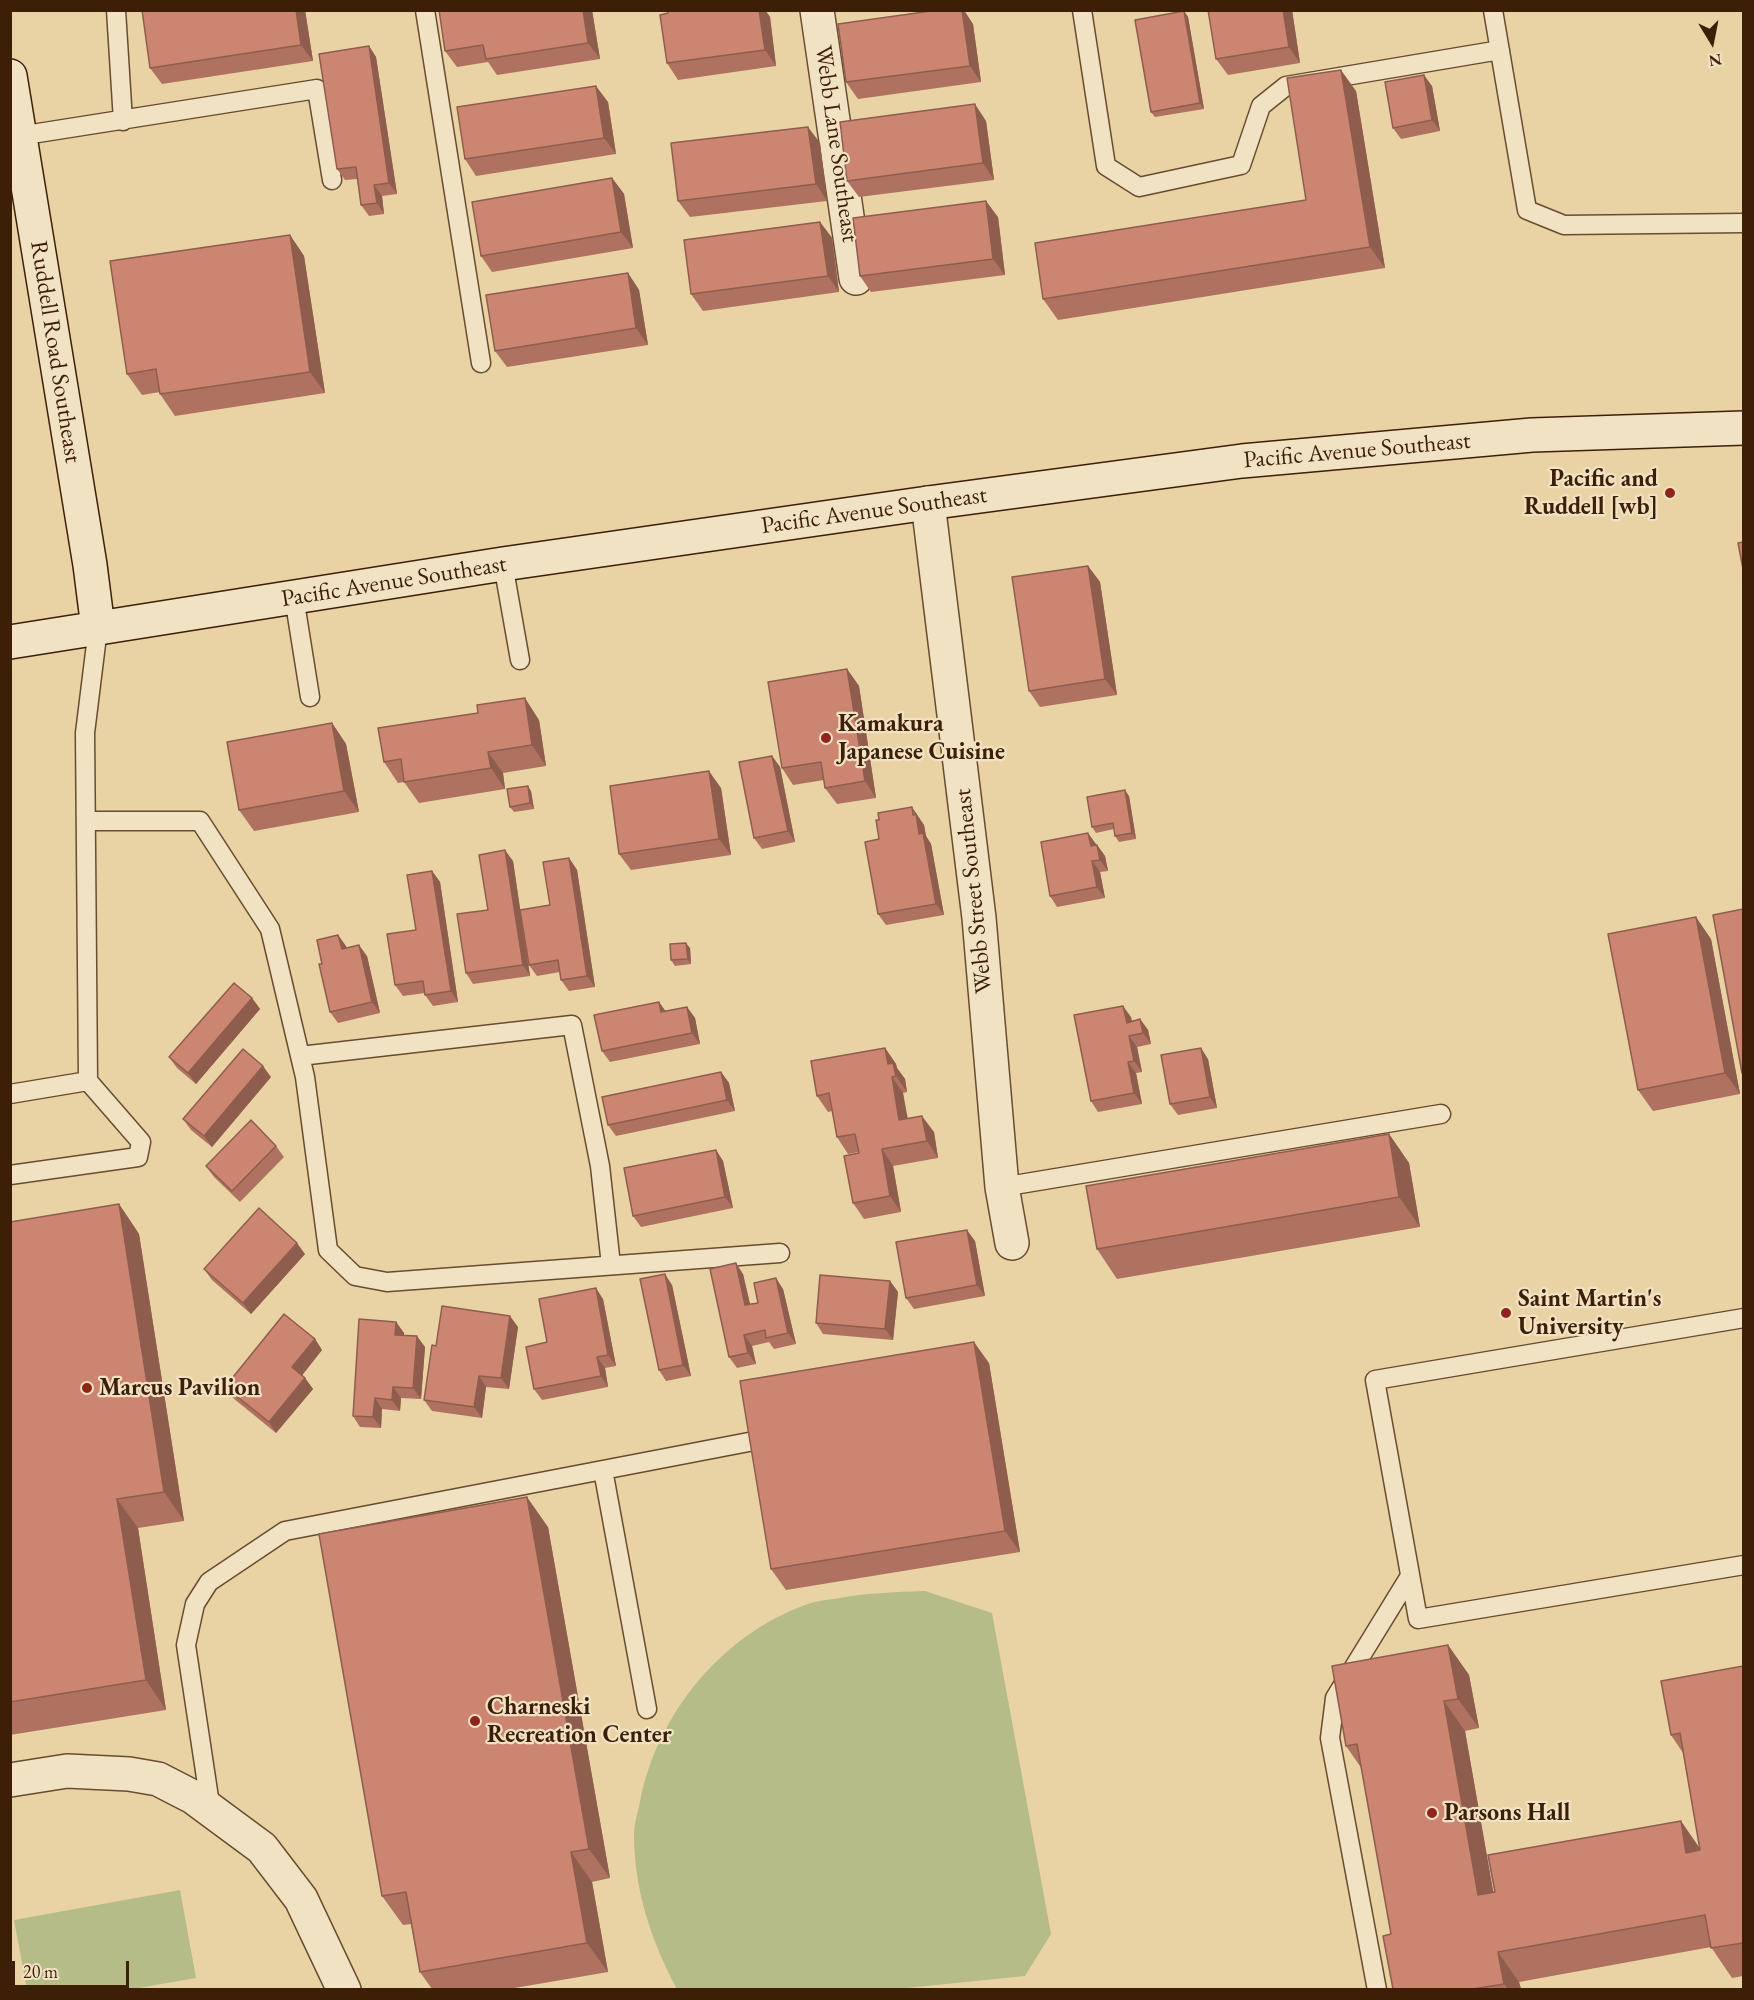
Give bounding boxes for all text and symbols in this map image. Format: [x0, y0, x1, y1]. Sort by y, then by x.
north arrow [1682, 12, 1742, 72]
street label: Webb Lane Southeast [808, 44, 864, 244]
text: N [1707, 49, 1723, 72]
street label: Ruddell Road Southeast [23, 239, 87, 465]
street label: Pacific Avenue Southeast [1242, 427, 1472, 475]
place label: Pacific and Ruddell [wb] [1524, 465, 1658, 521]
street label: Pacific Avenue Southeast [759, 481, 989, 541]
marker: Pacific and Ruddell [wb] [1663, 486, 1677, 500]
street label: Pacific Avenue Southeast [279, 550, 509, 614]
place label: Kamakura Japanese Cuisine [838, 710, 1005, 766]
marker: Kamakura Japanese Cuisine [819, 731, 833, 745]
street label: Webb Street Southeast [949, 787, 999, 995]
place label: Saint Martin's University [1518, 1285, 1661, 1341]
marker: Saint Martin's University [1499, 1306, 1513, 1320]
place label: Marcus Pavilion [99, 1374, 260, 1402]
marker: Marcus Pavilion [80, 1381, 94, 1395]
place label: Charneski Recreation Center [487, 1693, 672, 1749]
marker: Charneski Recreation Center [468, 1714, 482, 1728]
place label: Parsons Hall [1444, 1799, 1570, 1827]
marker: Parsons Hall [1425, 1806, 1439, 1820]
scale bar [15, 1949, 132, 1987]
text: 20 m [23, 1960, 58, 1983]

